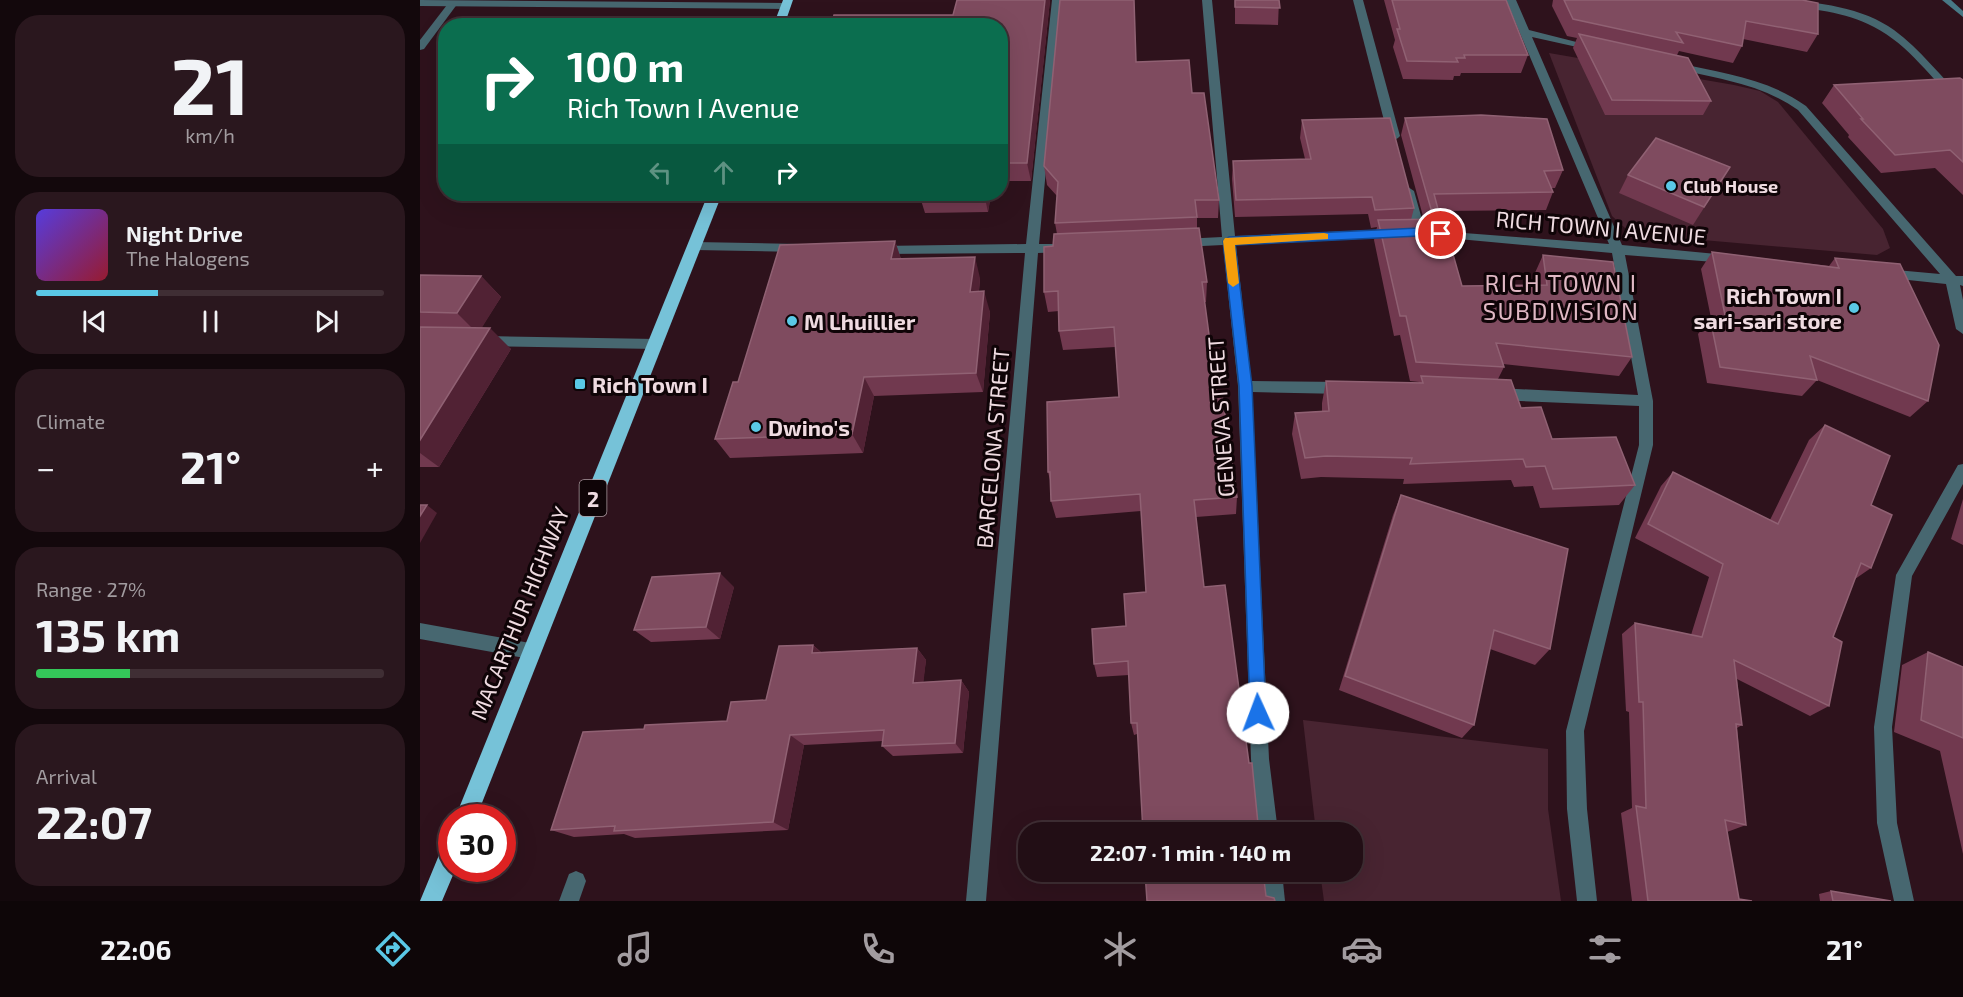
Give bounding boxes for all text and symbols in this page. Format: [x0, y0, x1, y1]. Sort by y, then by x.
text: 21 [170, 37, 250, 131]
text: 100 m [567, 40, 684, 90]
icon: right [468, 42, 546, 120]
text: Rich Town I Avenue [567, 91, 799, 123]
text: km/h [185, 123, 235, 147]
icon: left [644, 156, 677, 189]
icon: ahead [707, 156, 740, 189]
icon: right [770, 156, 803, 189]
place label: Club House [1683, 175, 1778, 197]
marker: Club House [1664, 179, 1678, 193]
street label: RICH TOWN I AVENUE [1495, 205, 1707, 249]
pin [1415, 208, 1466, 259]
icon: arrive [1424, 217, 1457, 250]
text: Night Drive [126, 220, 243, 246]
text: The Halogens [126, 246, 250, 270]
district label: RICH TOWN I SUBDIVISION [1483, 268, 1639, 325]
place label: Rich Town I sari-sari store [1693, 282, 1842, 333]
marker: Rich Town I sari-sari store [1847, 301, 1861, 315]
icon: previous [78, 305, 111, 338]
icon: pause [194, 305, 227, 338]
icon: next [310, 305, 343, 338]
place label: M Lhuillier [804, 308, 916, 334]
marker: M Lhuillier [785, 314, 799, 328]
street label: GENEVA STREET [1201, 336, 1239, 498]
street label: BARCELONA STREET [970, 346, 1014, 549]
place label: Rich Town I [592, 371, 708, 397]
marker: Rich Town I [573, 377, 587, 391]
text: Climate [36, 409, 105, 433]
place label: Dwino's [768, 414, 850, 440]
marker: Dwino's [749, 420, 763, 434]
text: 21° [180, 439, 241, 493]
text: − [36, 447, 55, 487]
text: + [366, 447, 384, 487]
road number: 2 [580, 480, 606, 516]
street label: MACARTHUR HIGHWAY [464, 502, 574, 723]
text: Range · 27% [36, 577, 146, 601]
text: 135 km [36, 607, 180, 661]
position arrow [1226, 681, 1290, 745]
text: Arrival [36, 764, 97, 788]
text: 22:07 [36, 794, 152, 848]
speed limit sign: 30 [438, 804, 516, 882]
text: 22:07 · 1 min · 140 m [1090, 839, 1291, 865]
icon: directions [372, 928, 414, 970]
icon: music [614, 928, 656, 970]
icon: phone [857, 928, 899, 970]
icon: climate [1099, 928, 1141, 970]
icon: car [1341, 928, 1383, 970]
icon: filters [1584, 928, 1626, 970]
text: 22:06 [100, 933, 171, 965]
text: 21° [1826, 933, 1863, 965]

